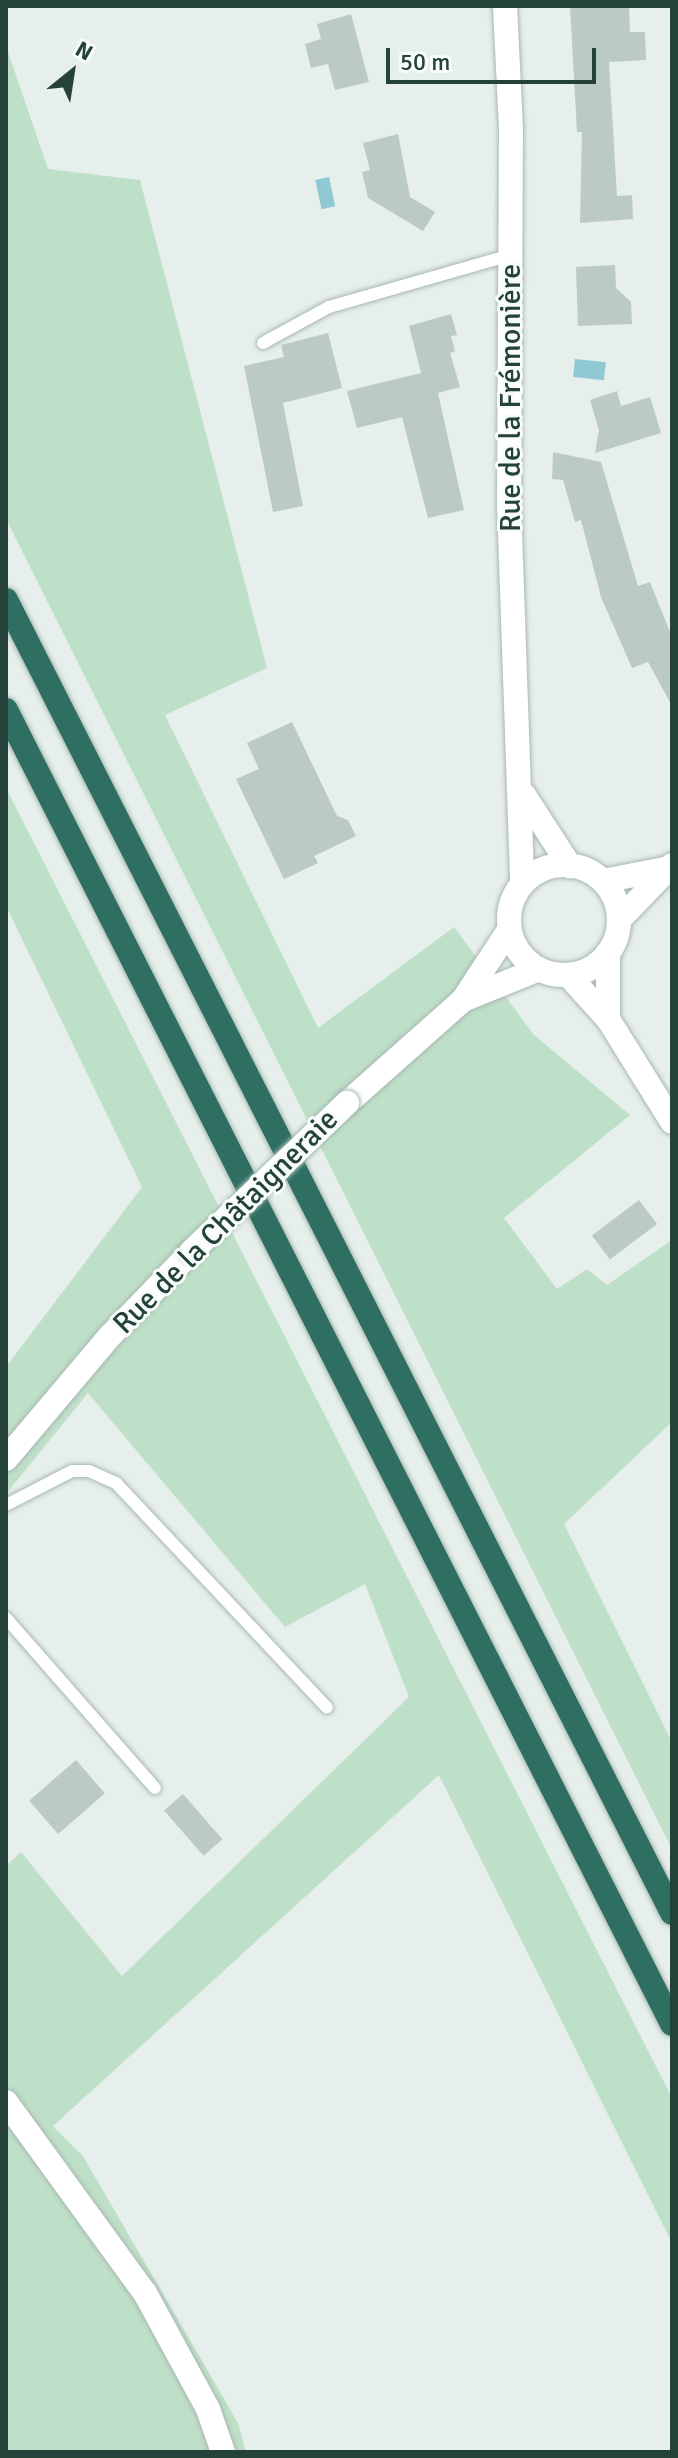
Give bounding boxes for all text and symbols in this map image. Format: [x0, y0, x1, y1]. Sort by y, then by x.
north arrow [32, 32, 112, 112]
scale bar [390, 32, 600, 82]
text: N [71, 35, 98, 66]
text: 50 m [400, 47, 450, 77]
street label: Rue de la Frémonière [493, 264, 529, 532]
street label: Rue de la Châtaigneraie [106, 1102, 346, 1342]

